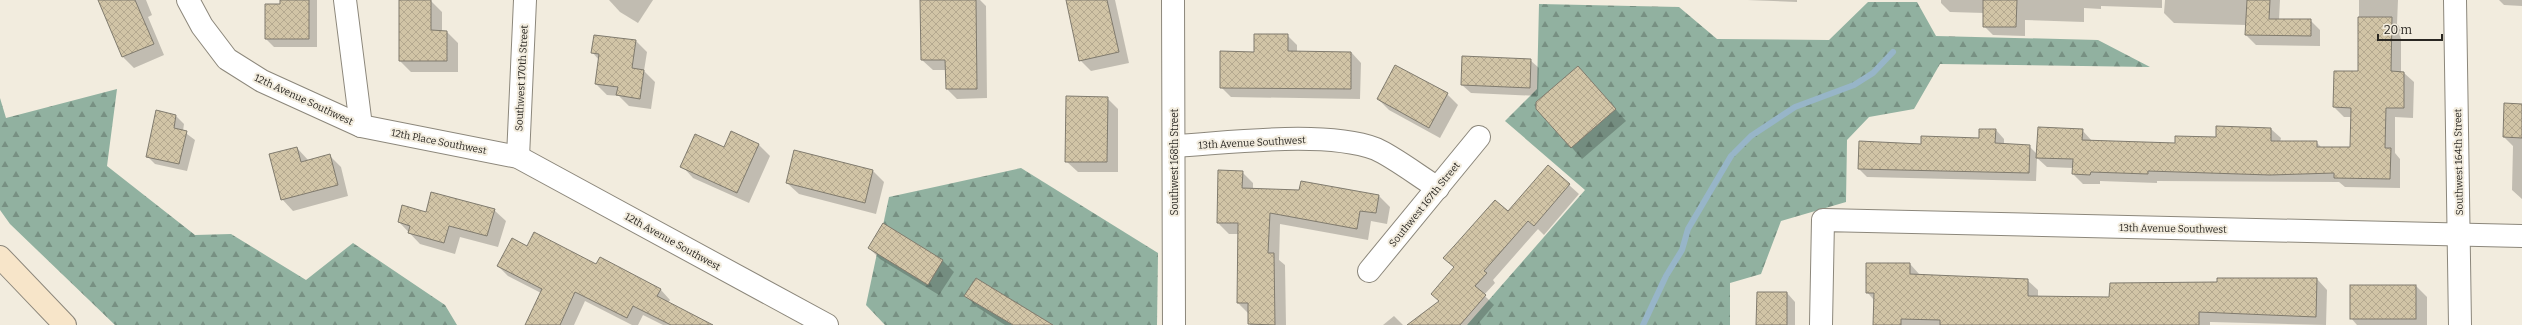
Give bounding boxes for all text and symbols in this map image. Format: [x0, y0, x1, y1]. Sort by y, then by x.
scale bar [2378, 16, 2442, 42]
text: 20 m [2384, 23, 2413, 37]
street label: Southwest 170th Street [513, 24, 531, 131]
street label: 12th Avenue Southwest [252, 72, 355, 128]
street label: Southwest 168th Street [1169, 108, 1181, 215]
street label: Southwest 164th Street [2452, 108, 2466, 215]
street label: 12th Place Southwest [390, 127, 488, 157]
street label: 13th Avenue Southwest [1198, 134, 1306, 152]
street label: Southwest 167th Street [1387, 159, 1463, 250]
street label: 12th Avenue Southwest [623, 211, 723, 273]
street label: 13th Avenue Southwest [2119, 222, 2227, 236]

